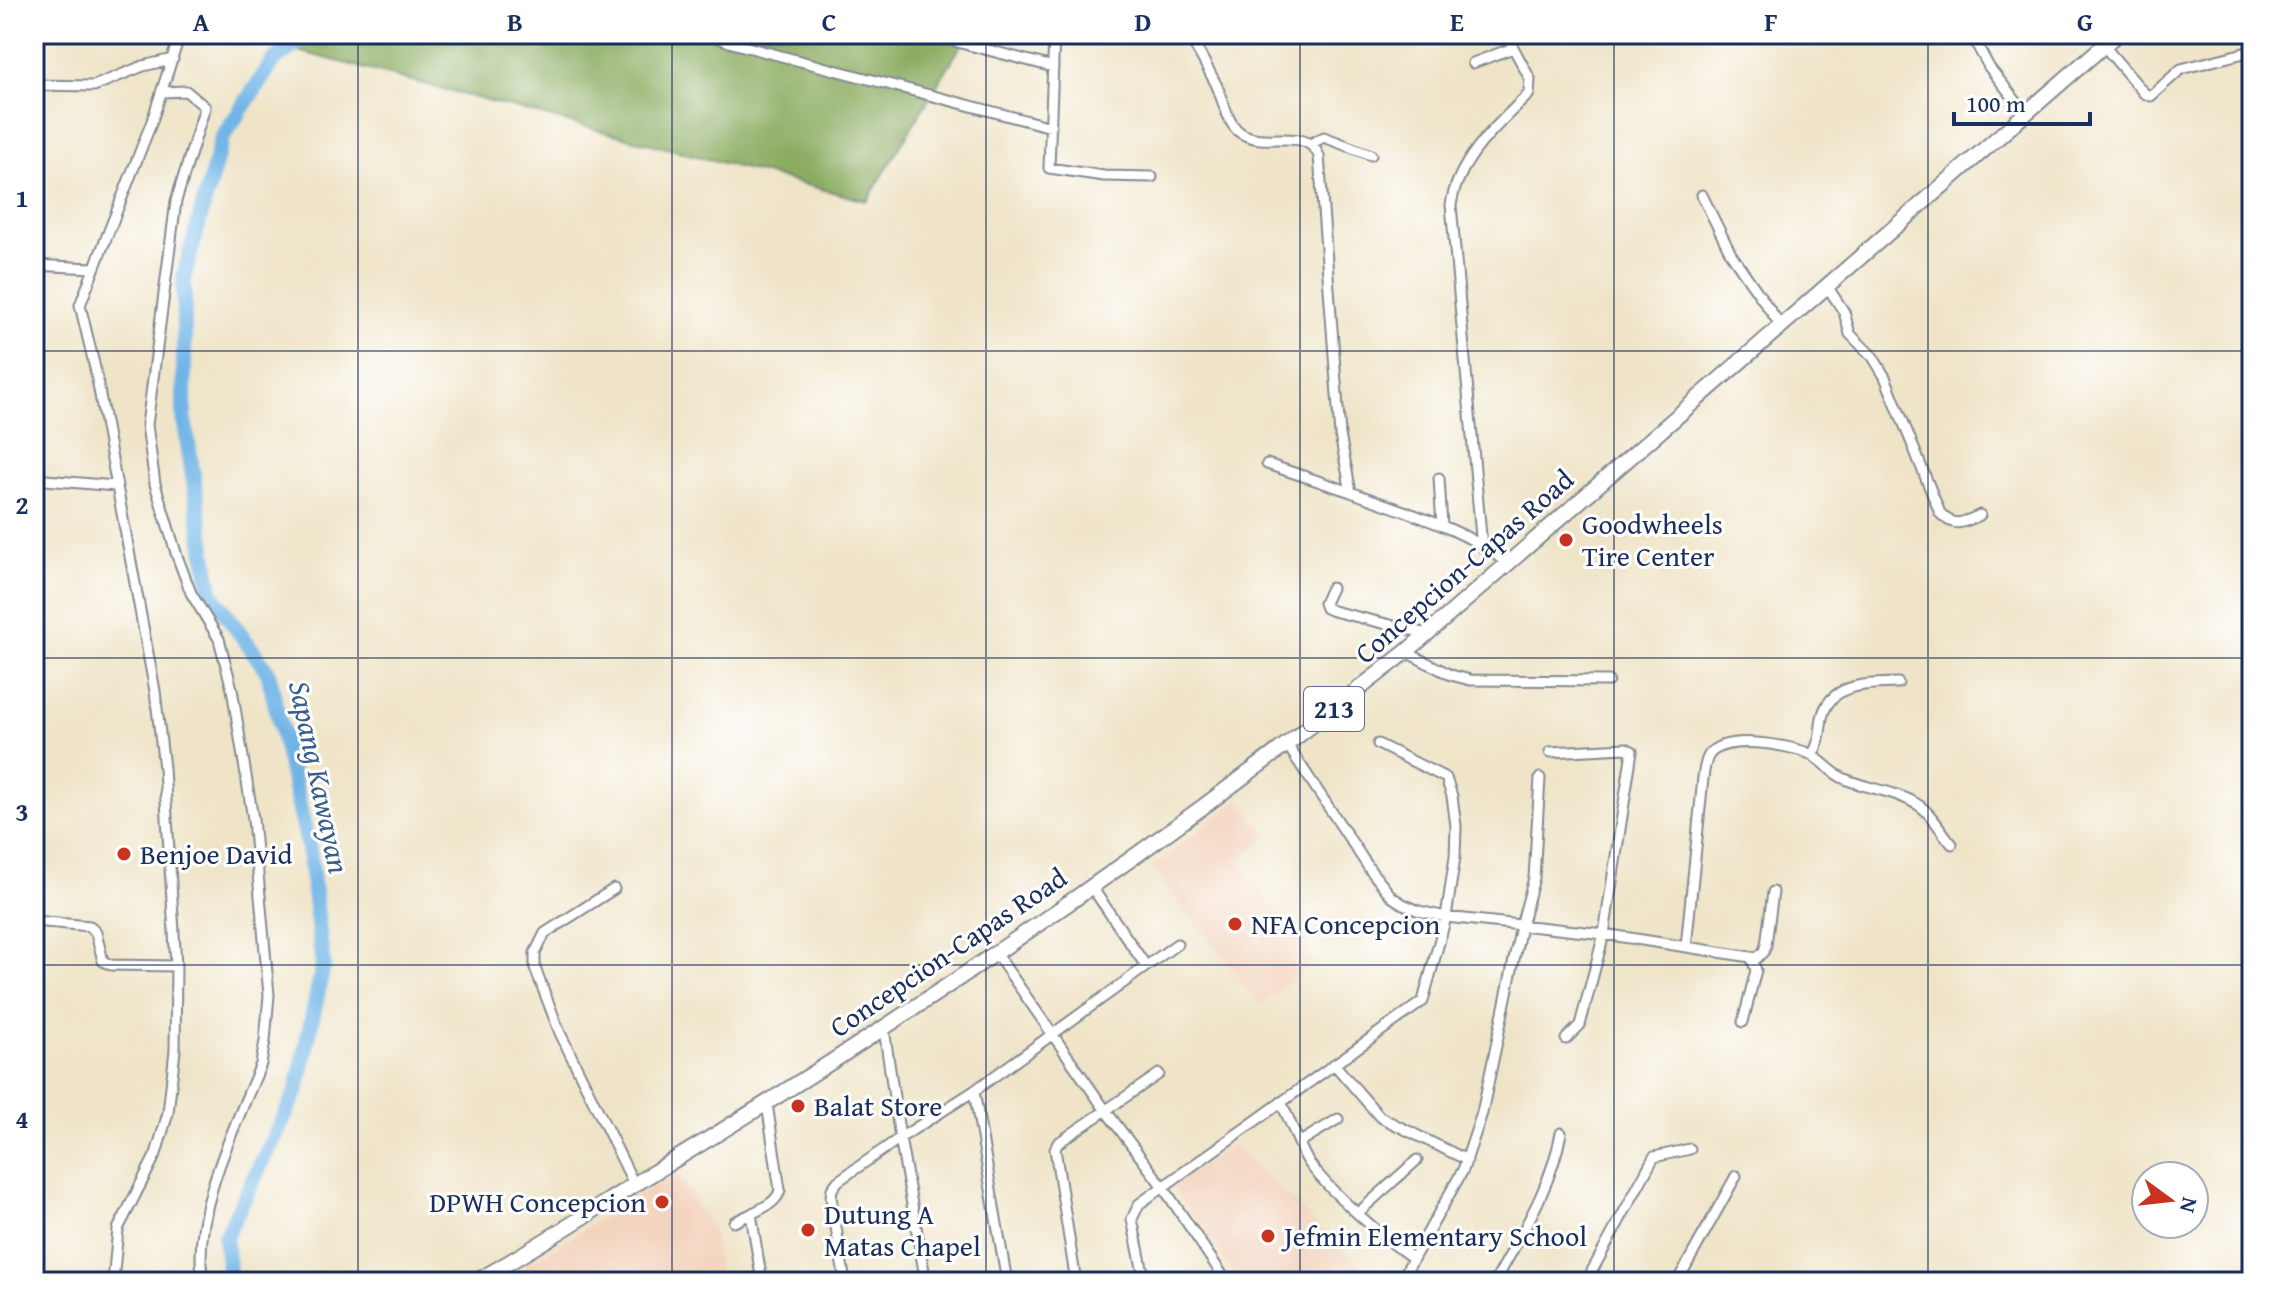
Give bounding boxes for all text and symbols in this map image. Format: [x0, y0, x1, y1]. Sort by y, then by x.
text: A [193, 2, 210, 41]
text: B [507, 2, 523, 41]
text: C [822, 2, 836, 41]
text: D [1135, 2, 1151, 41]
text: E [1450, 2, 1464, 41]
text: F [1764, 2, 1778, 41]
text: G [2077, 2, 2093, 41]
scale bar [1954, 76, 2090, 126]
text: 100 m [1966, 86, 2026, 121]
text: 1 [15, 178, 29, 217]
street label: Concepcion-Capas Road [1345, 459, 1582, 672]
text: 2 [15, 485, 29, 524]
place label: Goodwheels Tire Center [1582, 503, 1723, 576]
marker: Goodwheels Tire Center [1557, 531, 1575, 549]
water label: Sapang Kawayan [278, 676, 362, 877]
road number: 213 [1304, 687, 1364, 731]
text: 3 [15, 792, 29, 831]
place label: Benjoe David [140, 833, 292, 874]
marker: Benjoe David [115, 845, 133, 863]
street label: Concepcion-Capas Road [821, 857, 1075, 1046]
place label: NFA Concepcion [1251, 903, 1441, 944]
marker: NFA Concepcion [1226, 915, 1244, 933]
place label: Balat Store [814, 1085, 942, 1126]
marker: Balat Store [789, 1097, 807, 1115]
text: 4 [15, 1099, 29, 1138]
north arrow [2130, 1160, 2210, 1240]
place label: DPWH Concepcion [429, 1181, 646, 1222]
marker: DPWH Concepcion [653, 1193, 671, 1211]
place label: Dutung A Matas Chapel [824, 1193, 981, 1266]
text: N [2172, 1194, 2207, 1217]
place label: Jefmin Elementary School [1281, 1215, 1587, 1256]
marker: Dutung A Matas Chapel [799, 1221, 817, 1239]
marker: Jefmin Elementary School [1259, 1227, 1277, 1245]

